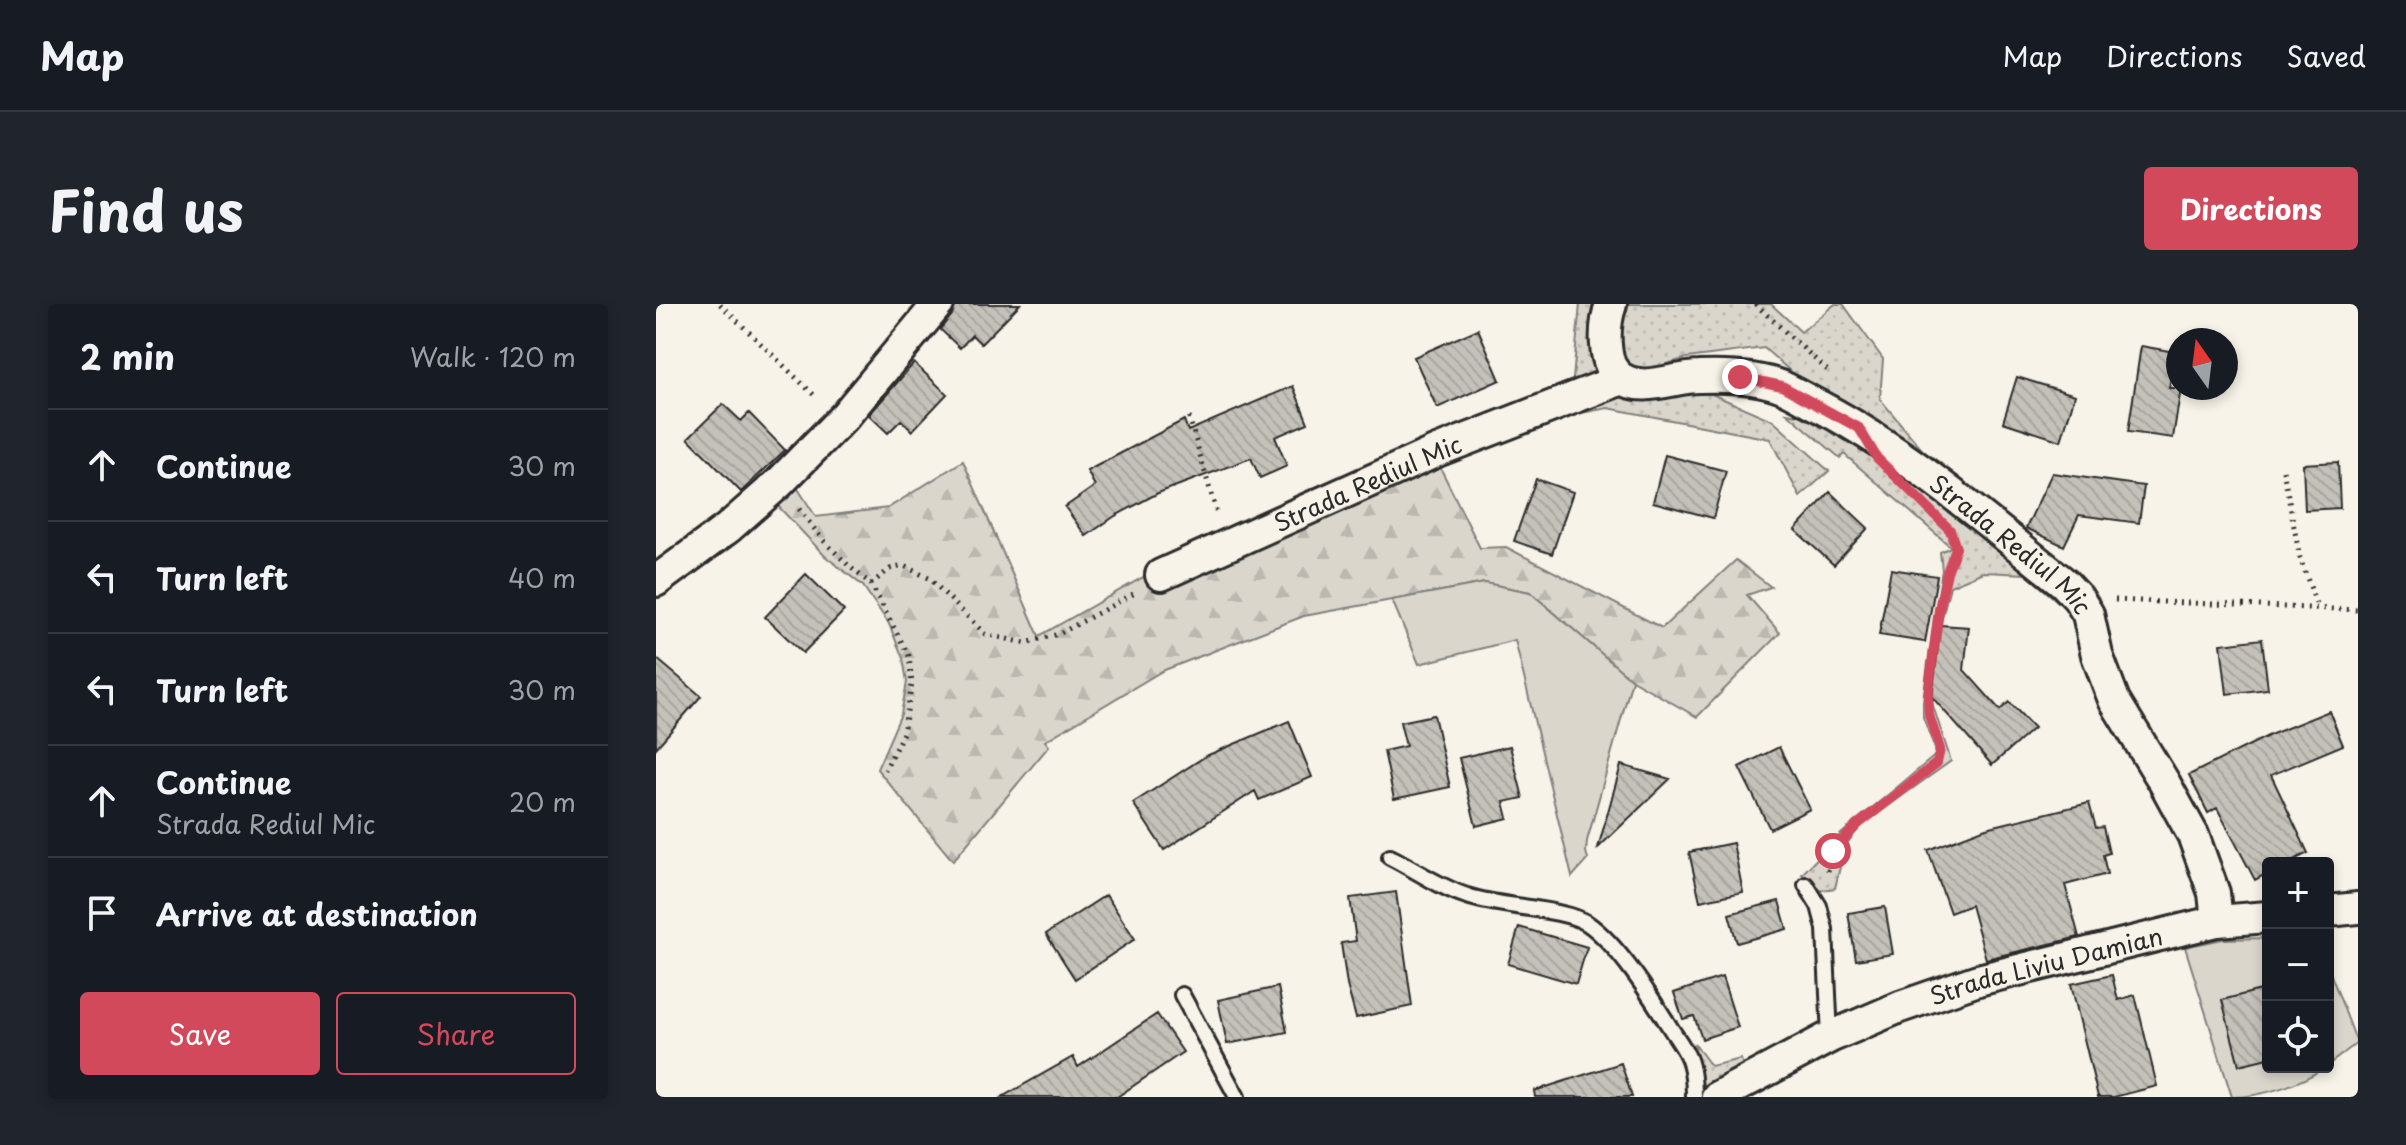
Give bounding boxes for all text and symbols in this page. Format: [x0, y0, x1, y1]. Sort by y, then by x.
text: Map [40, 27, 124, 84]
text: Map [2003, 34, 2062, 77]
text: Directions [2106, 34, 2243, 77]
text: Saved [2287, 34, 2366, 77]
text: Find us [48, 166, 244, 251]
button: Directions [2144, 167, 2358, 250]
north arrow [2166, 328, 2238, 400]
text: 2 min [80, 330, 175, 382]
text: Walk · 120 m [410, 337, 576, 376]
route end [1722, 359, 1758, 395]
street label: Strada Rediul Mic [1267, 425, 1467, 540]
icon: ahead [80, 443, 124, 487]
text: Continue [156, 443, 291, 488]
text: 30 m [508, 446, 576, 485]
street label: Strada Rediul Mic [1923, 465, 2101, 621]
icon: left [80, 555, 124, 599]
text: Turn left [156, 555, 288, 600]
text: 40 m [508, 558, 576, 597]
icon: left [80, 667, 124, 711]
text: Turn left [156, 667, 288, 712]
text: 30 m [508, 670, 576, 709]
text: Continue [156, 759, 291, 804]
icon: ahead [80, 779, 124, 823]
text: 20 m [509, 782, 576, 821]
text: Strada Rediul Mic [156, 804, 375, 843]
route start [1815, 833, 1851, 869]
map controls [2262, 857, 2334, 1073]
button: + [2262, 857, 2334, 929]
icon: arrive [80, 891, 124, 935]
text: Arrive at destination [156, 891, 478, 936]
street label: Strada Liviu Damian [1924, 917, 2166, 1014]
button: − [2262, 929, 2334, 1001]
button: Save [80, 992, 320, 1075]
button: Share [336, 992, 576, 1075]
button: locate [2262, 1001, 2334, 1073]

